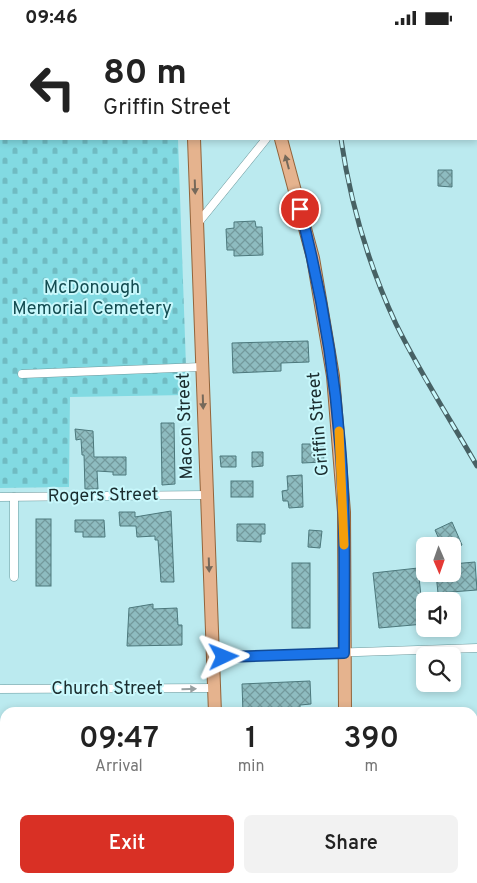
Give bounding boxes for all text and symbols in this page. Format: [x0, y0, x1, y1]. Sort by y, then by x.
text: 09:46 [25, 6, 78, 30]
text: 80 m [103, 52, 187, 96]
icon: left [20, 55, 85, 120]
text: Griffin Street [103, 95, 231, 122]
one-way arrow [283, 154, 291, 169]
one-way arrow [192, 180, 200, 196]
pin [279, 188, 321, 230]
icon: arrive [286, 195, 314, 223]
park label: McDonough Memorial Cemetery [12, 277, 172, 321]
street label: Griffin Street [303, 371, 335, 477]
street label: Macon Street [173, 372, 199, 480]
one-way arrow [199, 395, 207, 411]
street label: Rogers Street [47, 484, 159, 508]
north arrow [416, 537, 461, 583]
map controls [416, 537, 461, 692]
one-way arrow [205, 557, 213, 573]
button: sound [416, 592, 461, 637]
position arrow [197, 630, 249, 682]
button: search [416, 647, 461, 692]
street label: Church Street [51, 678, 163, 701]
one-way arrow [181, 685, 197, 693]
text: 09:47 [79, 721, 159, 758]
text: 1 [245, 721, 257, 758]
text: 390 [343, 721, 399, 758]
text: Arrival [95, 757, 143, 777]
text: min [238, 757, 264, 777]
text: m [364, 757, 378, 777]
button: Exit [20, 815, 234, 873]
button: Share [244, 815, 458, 873]

